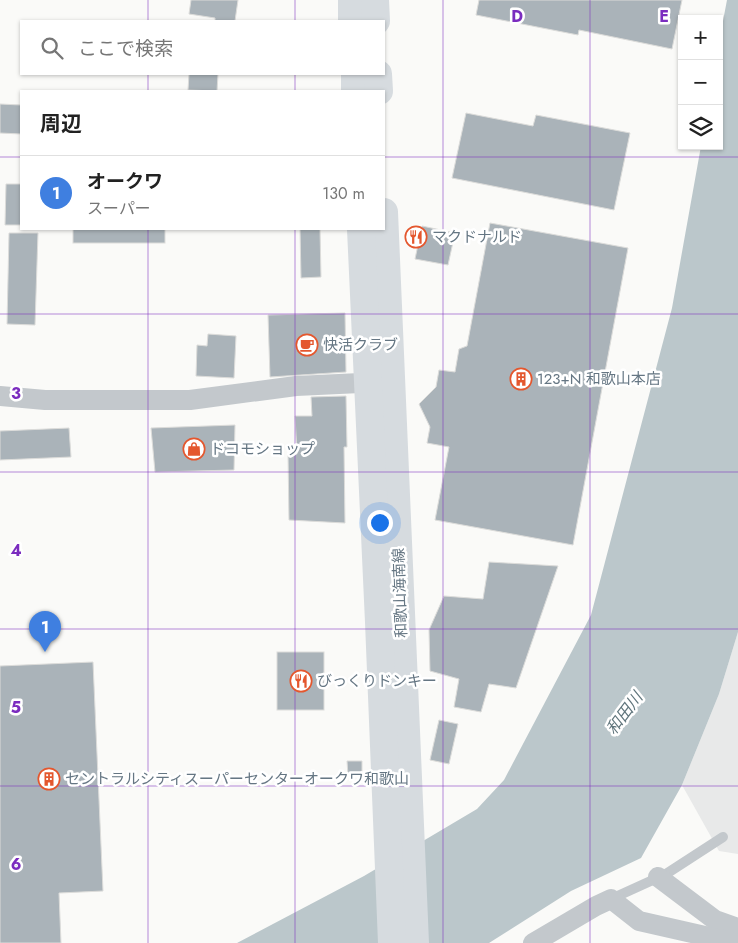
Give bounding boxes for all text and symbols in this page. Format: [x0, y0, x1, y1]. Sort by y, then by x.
text: D [511, 5, 523, 28]
text: E [659, 5, 669, 28]
map controls [678, 15, 723, 150]
button: + [678, 15, 723, 60]
search box [20, 20, 385, 75]
icon: search [38, 34, 66, 62]
text: ここで検索 [78, 35, 173, 62]
button: − [678, 60, 723, 105]
button: layers [678, 105, 723, 150]
text: 周辺 [40, 109, 82, 139]
text: オークワ [87, 168, 163, 195]
text: 1 [52, 182, 60, 205]
text: 130 m [322, 182, 365, 205]
text: スーパー [87, 197, 151, 220]
restaurant icon: マクドナルド [404, 225, 428, 249]
place label: マクドナルド [432, 226, 522, 248]
cafe icon: 快活クラブ [295, 333, 319, 357]
place label: 快活クラブ [323, 334, 398, 356]
building icon: 123+N 和歌山本店 [509, 367, 533, 391]
place label: 123+N 和歌山本店 [537, 368, 661, 390]
text: 3 [11, 382, 21, 405]
shop icon: ドコモショップ [182, 437, 206, 461]
place label: ドコモショップ [210, 438, 315, 460]
your location [367, 510, 393, 536]
text: 4 [10, 539, 22, 562]
street label: 和歌山海南線 [387, 548, 413, 638]
pin: 1 [29, 611, 61, 652]
restaurant icon: びっくりドンキー [289, 669, 313, 693]
place label: びっくりドンキー [317, 670, 437, 692]
water label: 和田川 [601, 686, 649, 739]
text: 5 [11, 696, 21, 719]
building icon: セントラルシティスーパーセンターオークワ和歌山 [37, 767, 61, 791]
place label: セントラルシティスーパーセンターオークワ和歌山 [65, 768, 409, 790]
text: 6 [11, 853, 21, 876]

